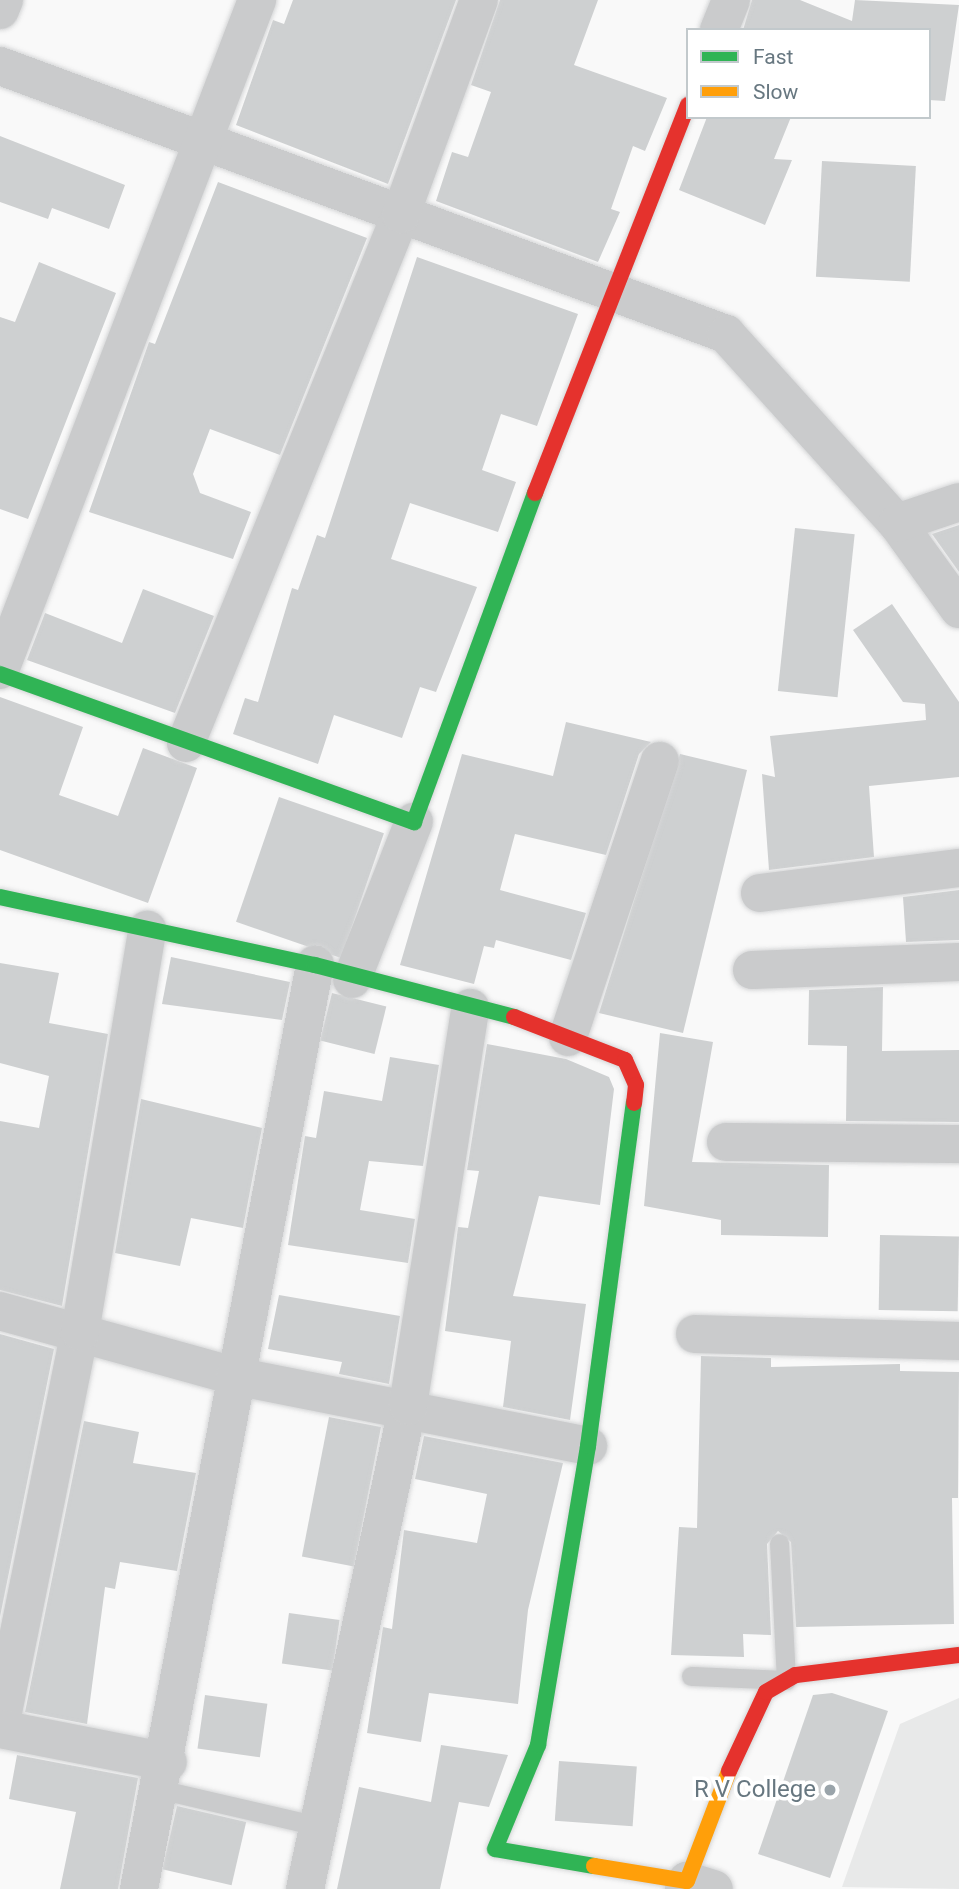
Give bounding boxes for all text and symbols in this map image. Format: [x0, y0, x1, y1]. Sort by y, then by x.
legend [686, 28, 931, 119]
text: Fast [753, 45, 793, 69]
text: Slow [753, 80, 798, 104]
place label: R V College [694, 1776, 816, 1804]
marker: R V College [822, 1782, 838, 1798]

